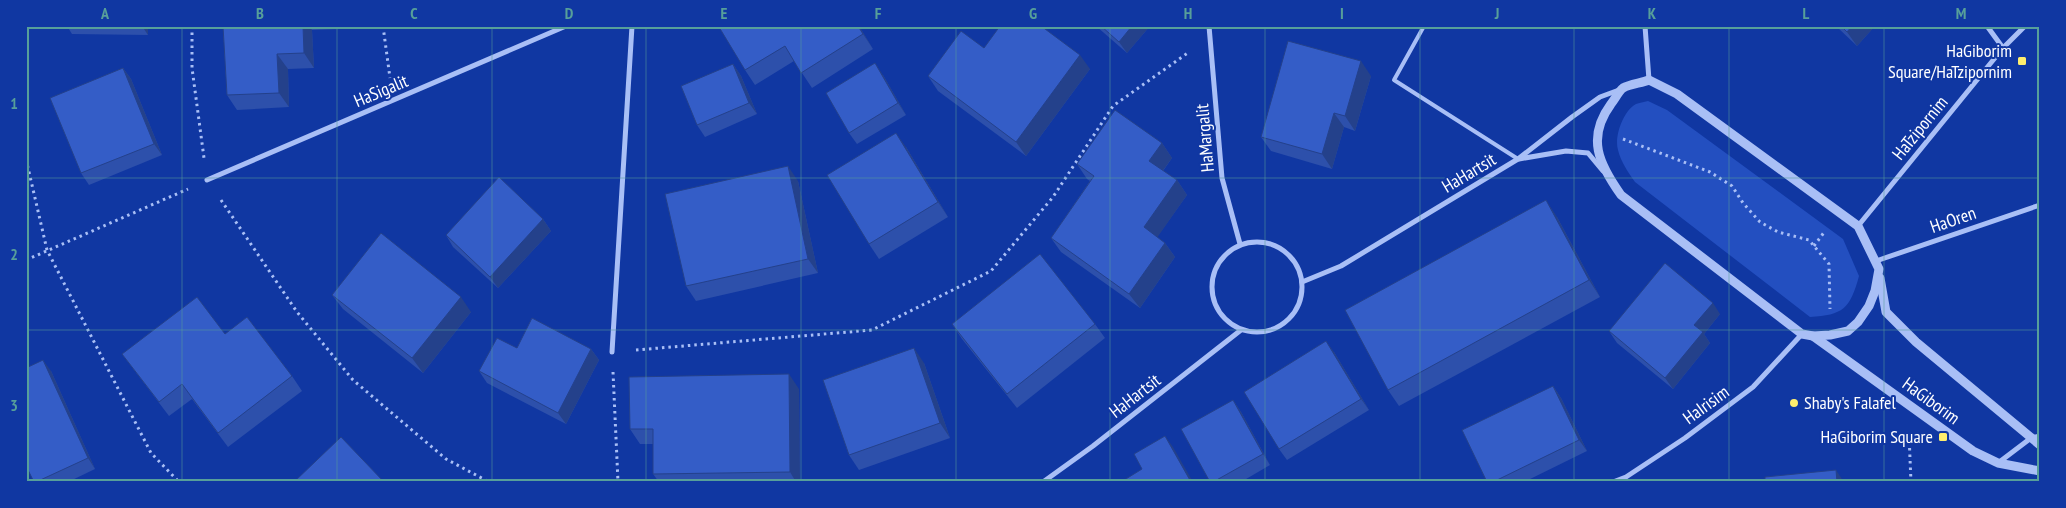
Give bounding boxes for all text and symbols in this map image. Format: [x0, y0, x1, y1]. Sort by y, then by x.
text: A [100, 3, 110, 23]
text: B [256, 3, 264, 23]
text: C [410, 3, 418, 23]
text: D [565, 3, 574, 23]
text: E [721, 3, 728, 23]
text: F [875, 3, 882, 23]
text: G [1029, 3, 1037, 23]
text: H [1184, 3, 1192, 23]
text: I [1340, 3, 1344, 23]
text: J [1494, 3, 1499, 23]
text: K [1648, 3, 1657, 23]
text: L [1803, 3, 1810, 23]
text: M [1956, 3, 1966, 23]
place label: HaGiborim Square/HaTzipornim [1888, 39, 2012, 83]
marker: HaGiborim Square/HaTzipornim [2016, 55, 2028, 67]
street label: HaSigalit [350, 69, 411, 112]
street label: HaTzipornim [1887, 91, 1952, 164]
text: 1 [10, 93, 18, 113]
street label: HaMargalit [1190, 103, 1219, 173]
street label: HaHartsit [1438, 148, 1500, 198]
street label: HaOren [1927, 201, 1979, 238]
text: 2 [10, 244, 18, 264]
street label: HaHartsit [1104, 368, 1165, 423]
street label: HaGiborim [1898, 372, 1965, 429]
street label: HaIrisim [1678, 380, 1733, 429]
place label: Shaby's Falafel [1804, 391, 1896, 414]
text: 3 [10, 395, 18, 415]
marker: Shaby's Falafel [1788, 397, 1800, 409]
place label: HaGiborim Square [1821, 425, 1933, 448]
marker: HaGiborim Square [1937, 431, 1949, 443]

